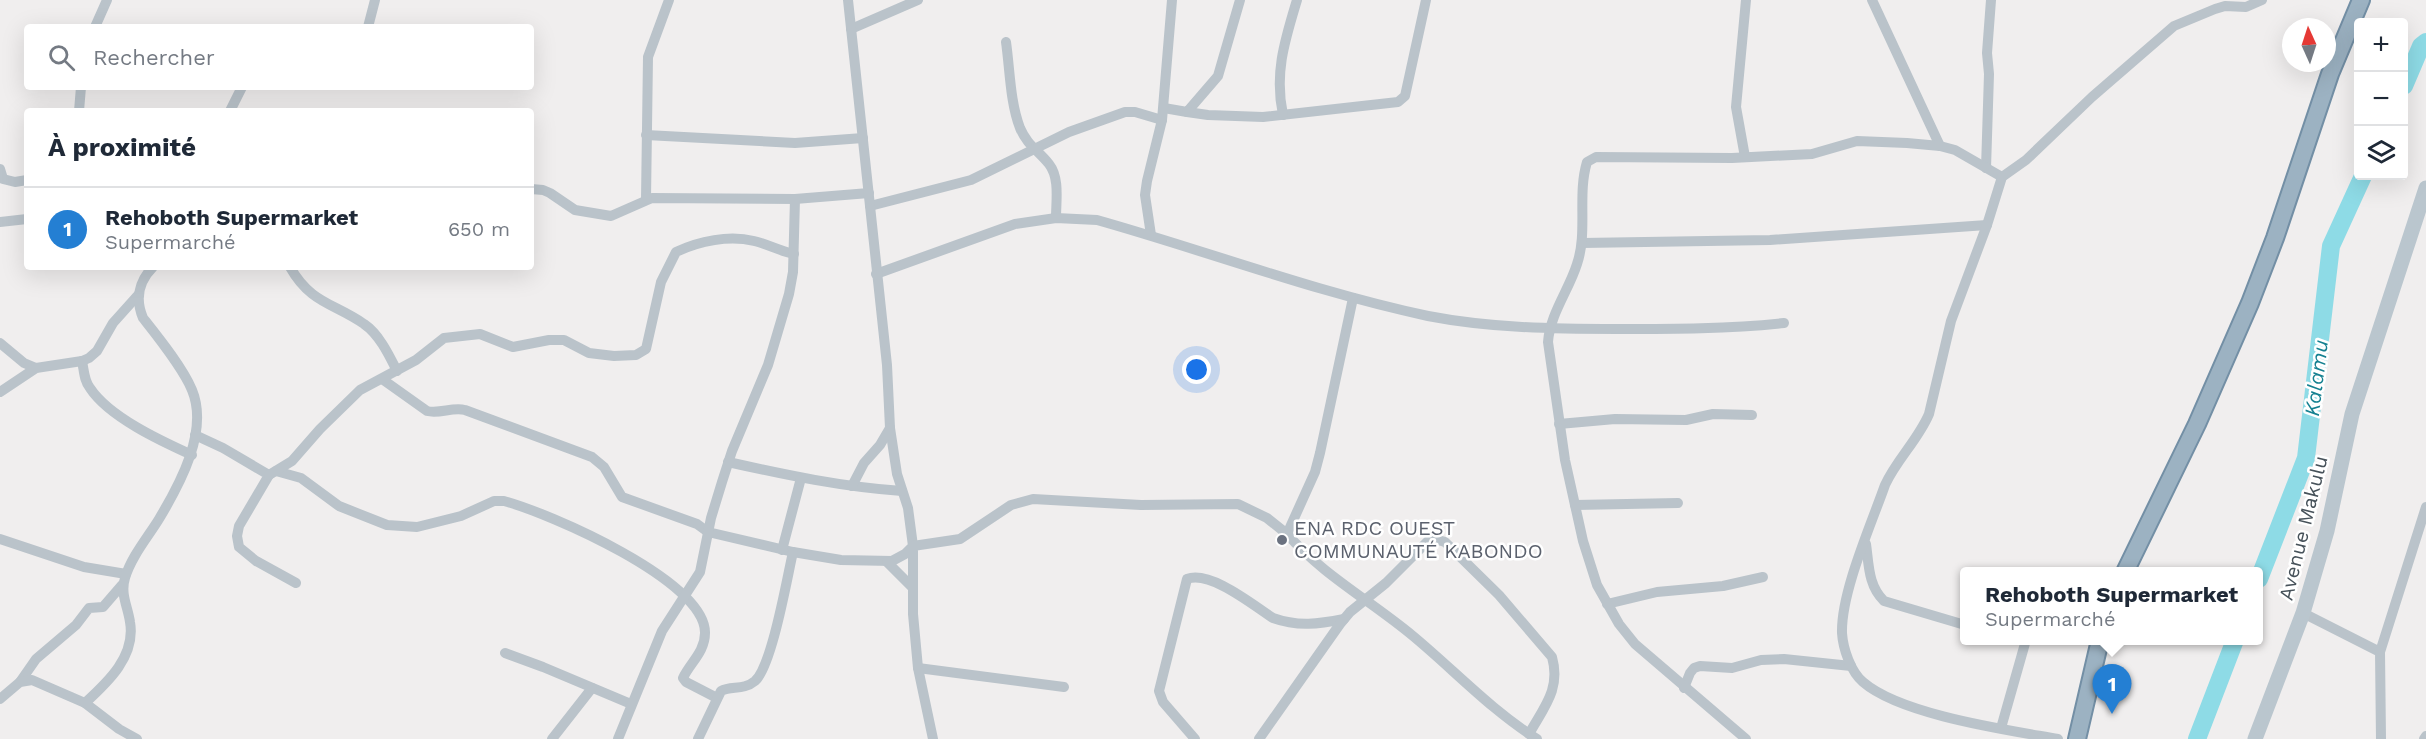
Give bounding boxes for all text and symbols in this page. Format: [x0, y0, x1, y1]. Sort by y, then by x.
north arrow [2282, 18, 2336, 72]
map controls [2354, 18, 2408, 180]
button: + [2354, 18, 2408, 72]
search box [24, 24, 534, 90]
icon: search [45, 41, 78, 74]
text: Rechercher [93, 45, 215, 70]
button: − [2354, 72, 2408, 126]
button: layers [2354, 126, 2408, 180]
text: À proximité [48, 132, 196, 162]
text: Rehoboth Supermarket [105, 205, 358, 230]
text: 1 [63, 217, 72, 241]
text: 650 m [448, 217, 510, 241]
text: Supermarché [105, 230, 236, 254]
water label: Kalamu [2299, 338, 2333, 418]
your location [1182, 355, 1211, 384]
street label: Avenue Makulu [2273, 453, 2333, 603]
place label: ENA RDC OUEST COMMUNAUTÉ KABONDO [1294, 516, 1543, 563]
marker: ENA RDC OUEST COMMUNAUTÉ KABONDO [1275, 533, 1289, 547]
popup [1960, 567, 2263, 645]
text: Rehoboth Supermarket [1985, 582, 2238, 607]
text: Supermarché [1985, 607, 2116, 631]
pin: 1 [2092, 664, 2132, 714]

